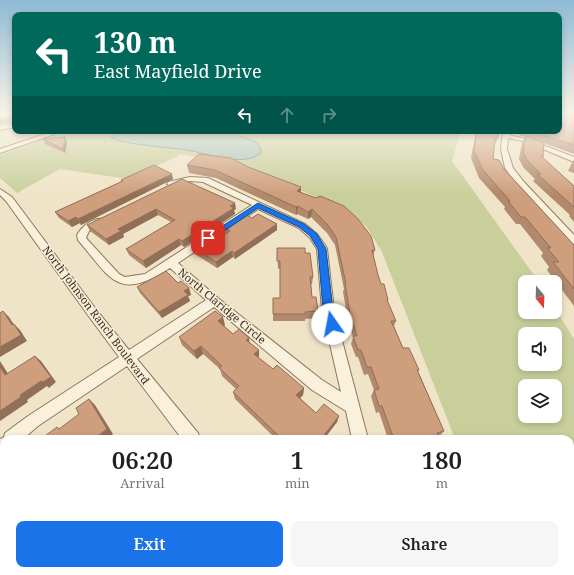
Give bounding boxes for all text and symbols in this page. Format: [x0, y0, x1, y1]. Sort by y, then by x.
text: 130 m [94, 23, 176, 61]
icon: left [28, 28, 80, 80]
text: East Mayfield Drive [94, 59, 262, 83]
icon: left [234, 104, 256, 126]
icon: ahead [276, 104, 298, 126]
icon: right [318, 104, 340, 126]
pin [191, 221, 225, 255]
icon: arrive [197, 227, 219, 249]
street label: North Johnson Ranch Boulevard [39, 243, 153, 387]
street label: North Claridge Circle [175, 264, 269, 347]
north arrow [518, 275, 562, 319]
map controls [518, 275, 562, 423]
position arrow [311, 303, 353, 345]
button: sound [518, 327, 562, 371]
button: layers [518, 379, 562, 423]
text: 06:20 [112, 443, 173, 476]
text: 1 [291, 443, 304, 476]
text: 180 [422, 443, 462, 476]
text: Arrival [120, 474, 165, 492]
text: min [285, 474, 310, 492]
text: m [436, 474, 448, 492]
button: Exit [16, 521, 283, 567]
button: Share [291, 521, 558, 567]

